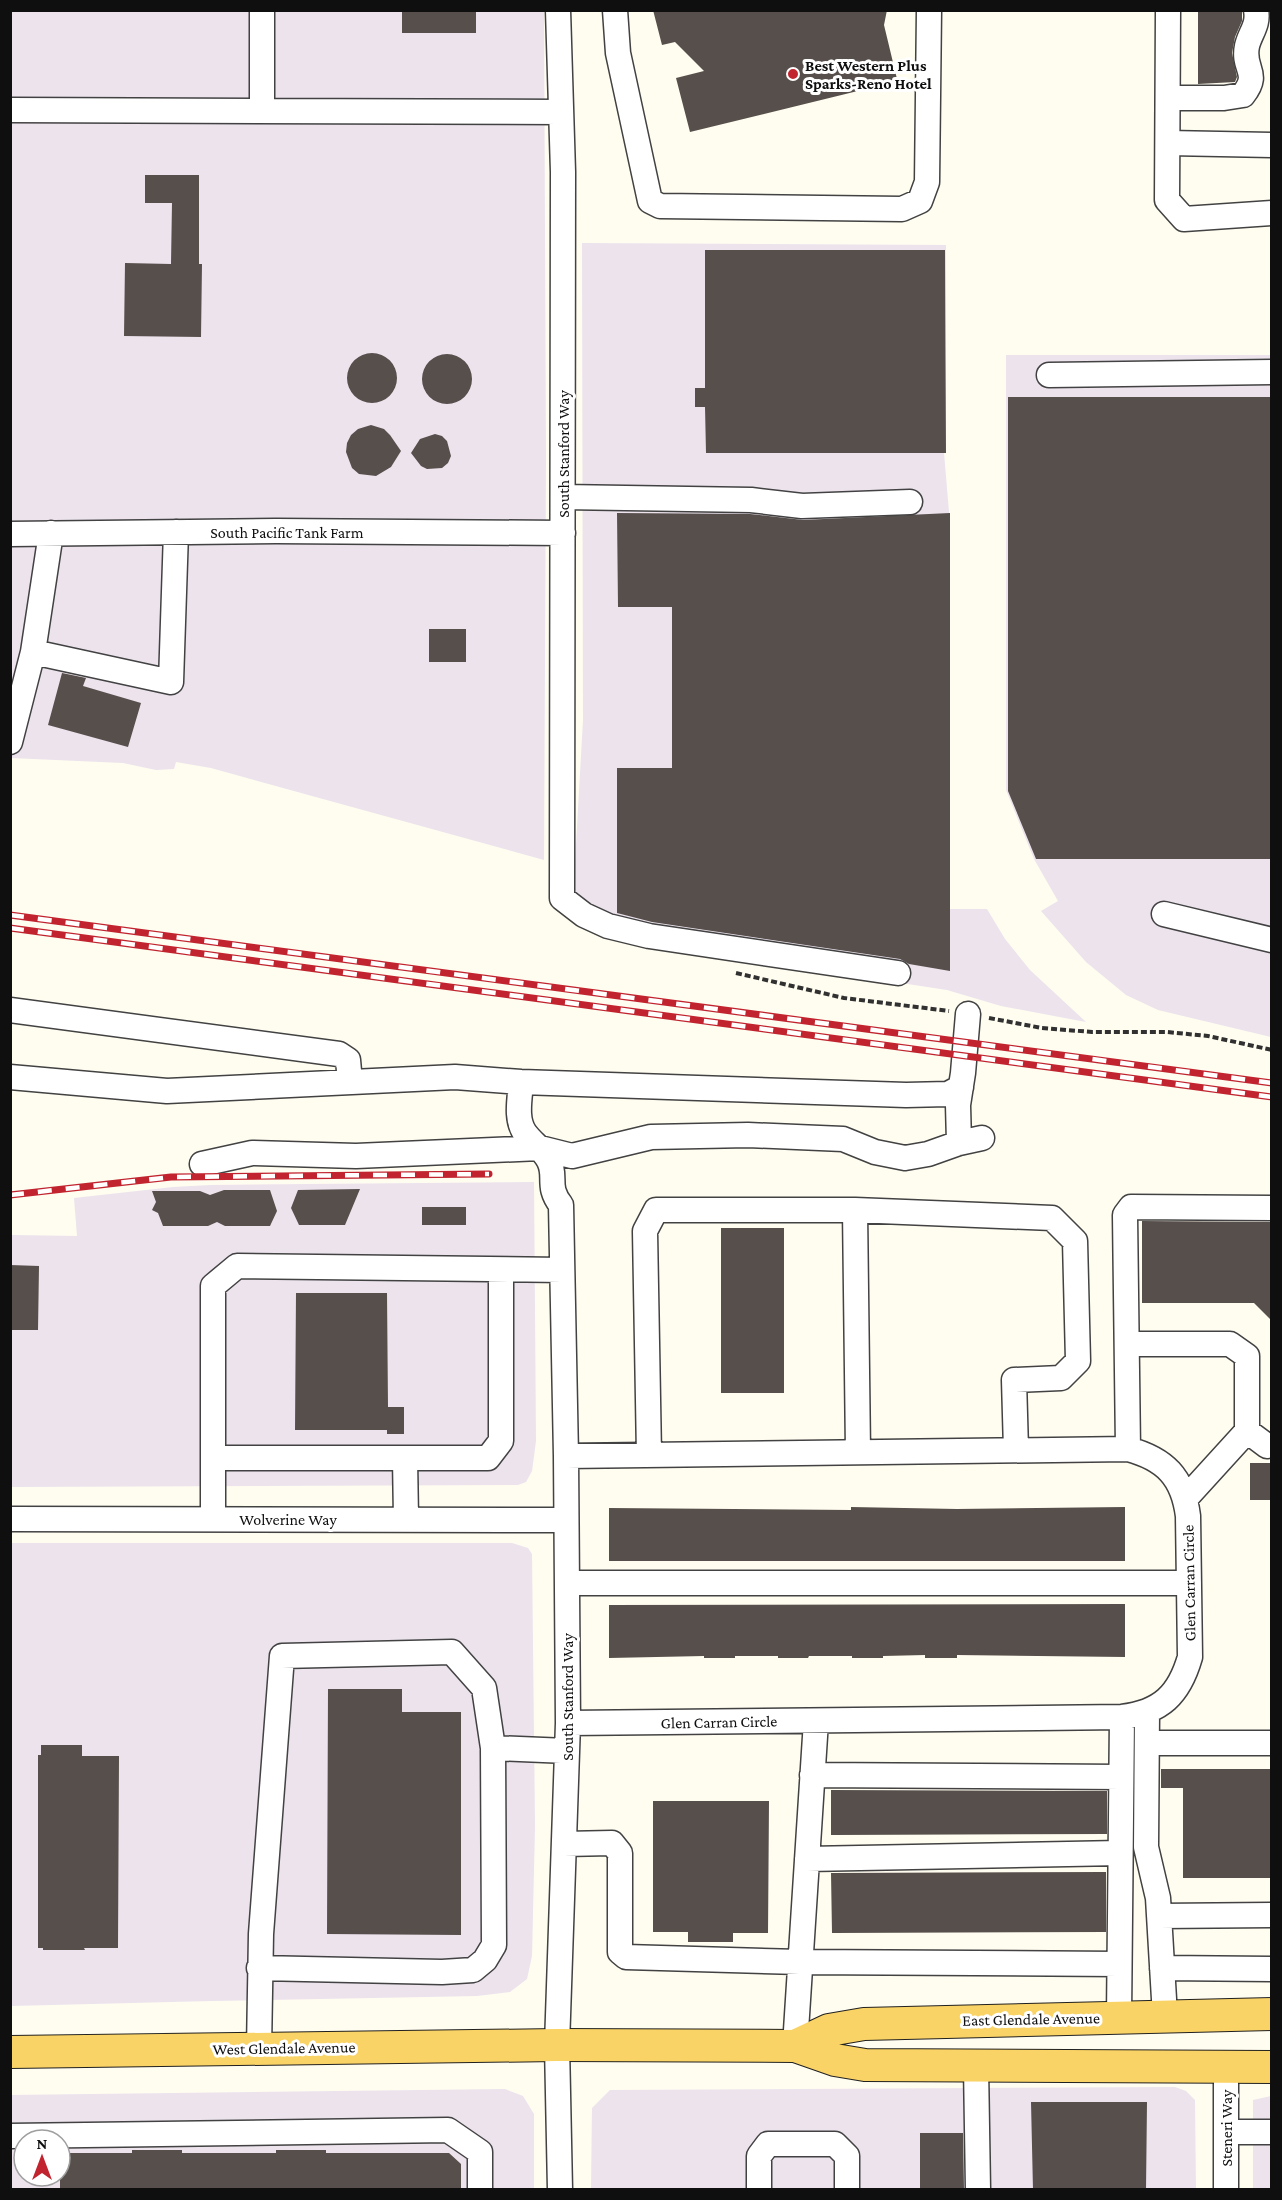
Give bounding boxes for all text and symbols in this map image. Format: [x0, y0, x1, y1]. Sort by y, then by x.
place label: Best Western Plus Sparks-Reno Hotel [805, 57, 932, 92]
marker: Best Western Plus Sparks-Reno Hotel [786, 67, 800, 81]
street label: South Stanford Way [555, 390, 573, 518]
street label: South Pacific Tank Farm [210, 524, 364, 541]
street label: Wolverine Way [239, 1511, 337, 1529]
street label: Glen Carran Circle [1179, 1525, 1199, 1641]
street label: South Stanford Way [559, 1633, 577, 1761]
street label: Glen Carran Circle [661, 1712, 777, 1732]
street label: East Glendale Avenue [962, 2009, 1100, 2029]
street label: West Glendale Avenue [212, 2038, 356, 2058]
street label: Steneri Way [1218, 2089, 1236, 2166]
north arrow [12, 2128, 72, 2188]
text: N [37, 2135, 48, 2152]

